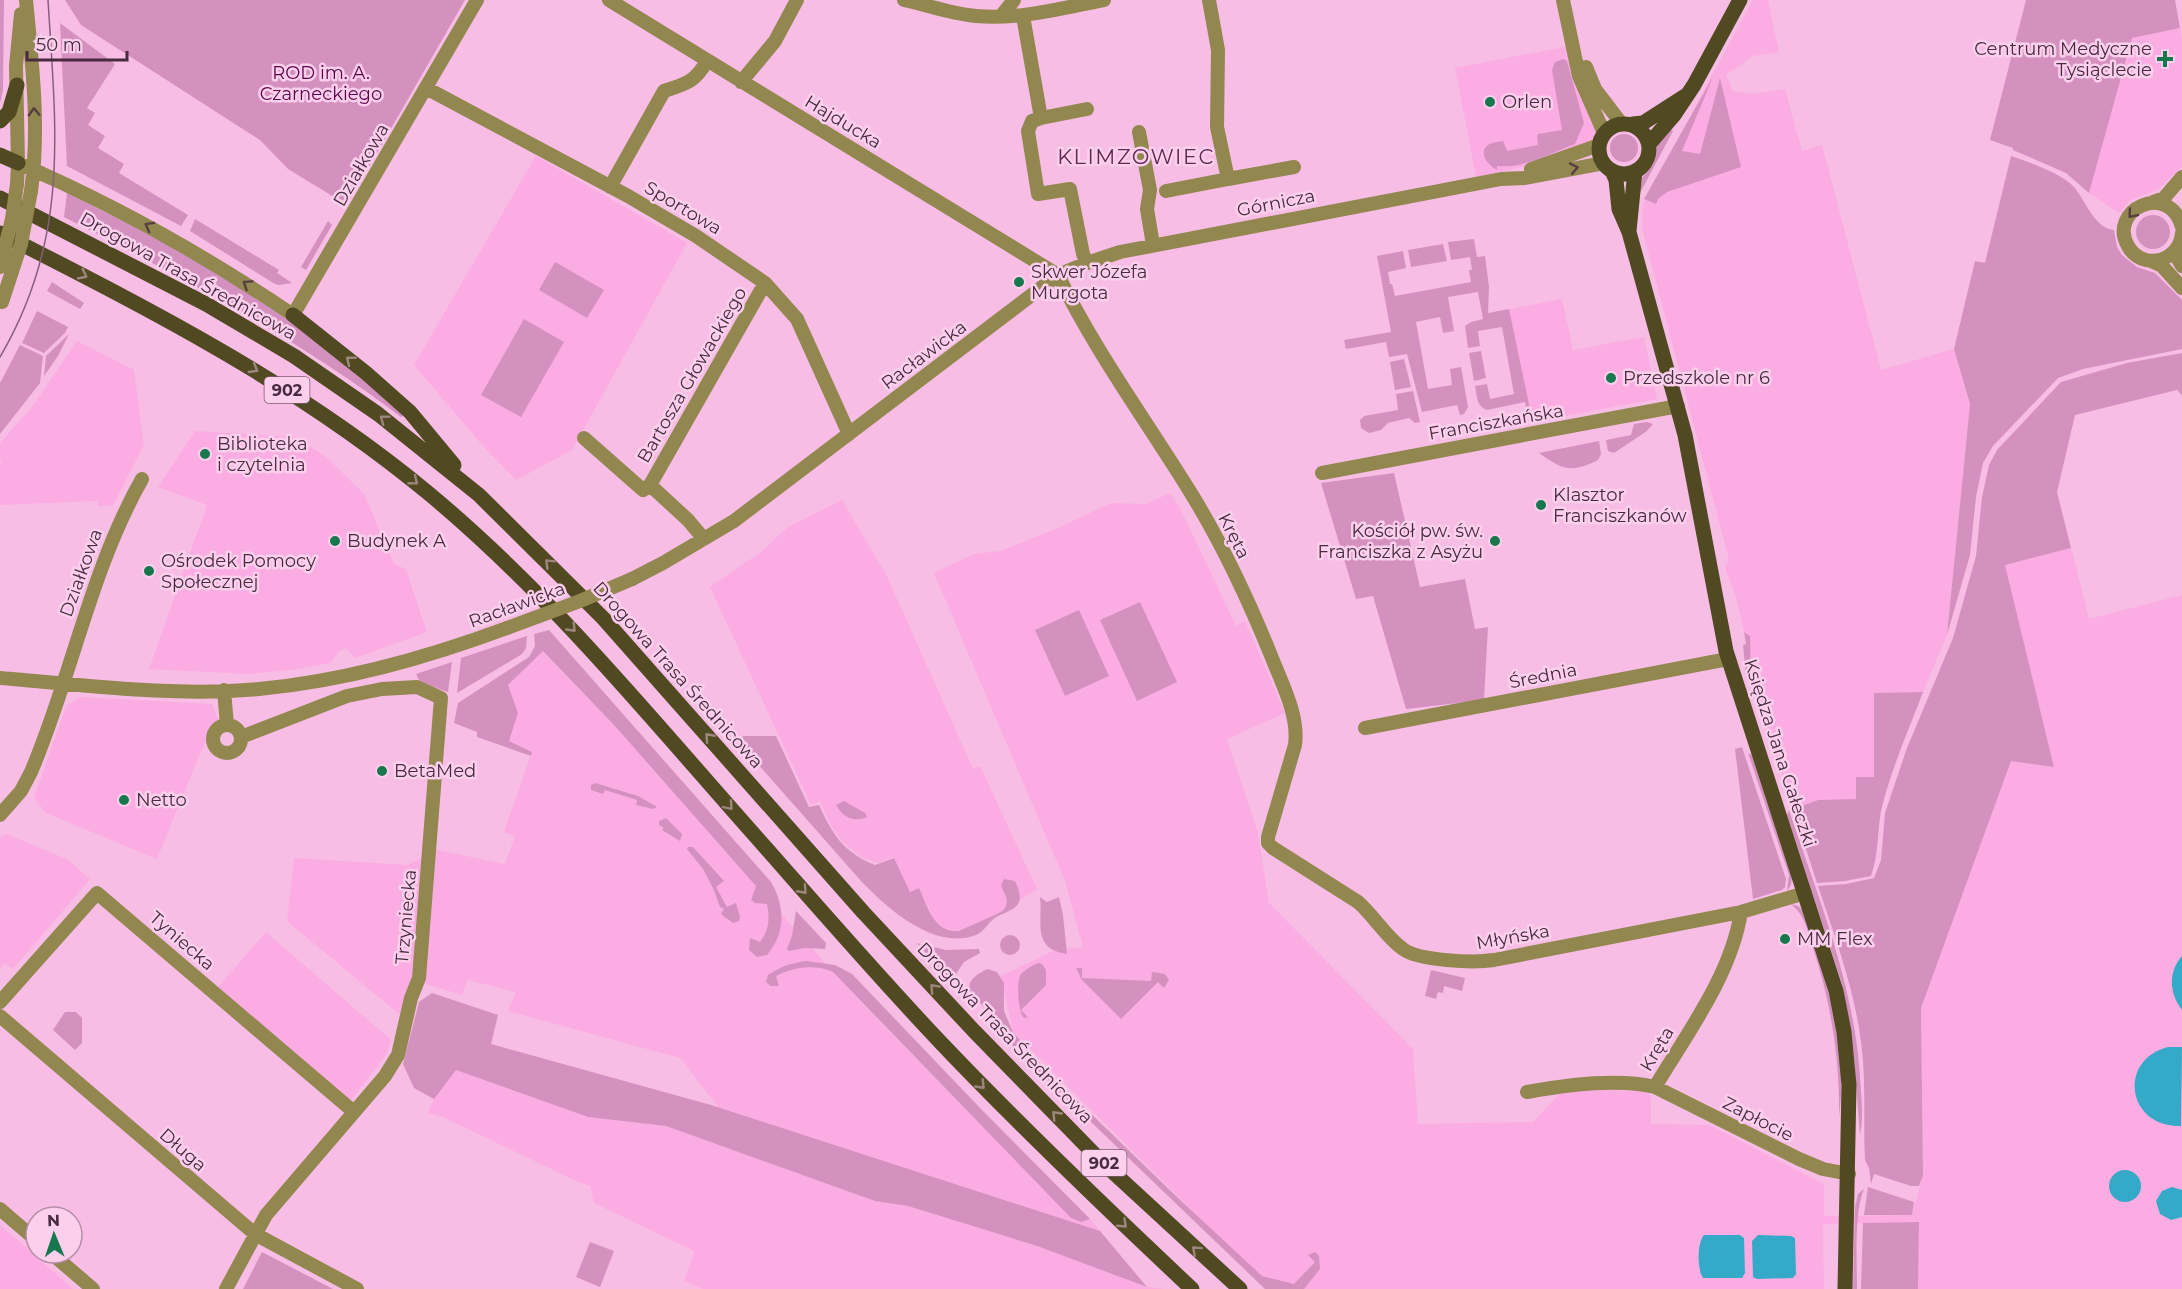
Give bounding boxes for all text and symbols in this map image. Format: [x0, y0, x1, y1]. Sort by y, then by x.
scale bar [27, 24, 128, 62]
text: 50 m [36, 34, 82, 56]
place label: Centrum Medyczne Tysiąclecie [1974, 38, 2152, 81]
marker: Centrum Medyczne Tysiąclecie [2156, 50, 2174, 68]
park label: ROD im. A. Czarneckiego [260, 62, 382, 105]
street label: Hajducka [801, 91, 885, 153]
place label: Orlen [1502, 91, 1552, 113]
marker: Orlen [1483, 95, 1497, 109]
one-way arrow [27, 107, 40, 116]
street label: Działkowa [328, 120, 394, 210]
district label: KLIMZOWIEC [1057, 144, 1215, 169]
one-way arrow [1569, 162, 1579, 175]
street label: Sportowa [640, 176, 726, 240]
street label: Górnicza [1235, 185, 1317, 221]
street label: Drogowa Trasa Średnicowa [76, 207, 300, 345]
one-way arrow [2129, 208, 2140, 219]
one-way arrow [145, 222, 155, 233]
place label: Skwer Józefa Murgota [1031, 261, 1147, 304]
one-way arrow [77, 268, 88, 280]
marker: Skwer Józefa Murgota [1012, 275, 1026, 289]
one-way arrow [243, 280, 254, 291]
street label: Bartosza Głowackiego [633, 283, 751, 467]
street label: Racławicka [877, 316, 971, 394]
one-way arrow [346, 356, 357, 367]
one-way arrow [248, 362, 258, 373]
place label: Przedszkole nr 6 [1623, 367, 1770, 389]
marker: Przedszkole nr 6 [1604, 371, 1618, 385]
road number: 902 [264, 377, 310, 403]
street label: Franciszkańska [1427, 399, 1565, 445]
one-way arrow [380, 416, 391, 427]
place label: Biblioteka i czytelnia [217, 433, 308, 476]
marker: Biblioteka i czytelnia [198, 447, 212, 461]
one-way arrow [407, 473, 418, 484]
place label: Klasztor Franciszkanów [1553, 484, 1687, 527]
marker: Klasztor Franciszkanów [1534, 498, 1548, 512]
street label: Kręta [1213, 510, 1255, 562]
place label: Kościół pw. św. Franciszka z Asyżu [1317, 520, 1483, 563]
street label: Działkowa [55, 526, 107, 620]
place label: Budynek A [347, 530, 446, 552]
marker: Budynek A [328, 534, 342, 548]
marker: Kościół pw. św. Franciszka z Asyżu [1488, 534, 1502, 548]
place label: Ośrodek Pomocy Społecznej [161, 550, 316, 593]
one-way arrow [545, 559, 556, 570]
marker: Ośrodek Pomocy Społecznej [142, 564, 156, 578]
street label: Racławicka [466, 577, 568, 633]
street label: Drogowa Trasa Średnicowa [588, 577, 768, 773]
one-way arrow [564, 621, 575, 632]
street label: Księdza Jana Gałeczki [1739, 656, 1821, 850]
street label: Średnia [1507, 659, 1579, 693]
one-way arrow [705, 733, 716, 744]
place label: BetaMed [394, 760, 476, 782]
marker: BetaMed [375, 764, 389, 778]
place label: Netto [136, 789, 187, 811]
marker: Netto [117, 793, 131, 807]
one-way arrow [721, 799, 732, 810]
street label: Trzyniecka [391, 869, 421, 965]
one-way arrow [796, 883, 807, 894]
street label: Tyniecka [145, 907, 219, 975]
street label: Młyńska [1475, 920, 1551, 954]
place label: MM Flex [1797, 928, 1873, 950]
marker: MM Flex [1778, 932, 1792, 946]
street label: Drogowa Trasa Średnicowa [912, 938, 1098, 1128]
one-way arrow [930, 984, 941, 995]
street label: Kręta [1635, 1023, 1679, 1075]
one-way arrow [974, 1077, 985, 1088]
street label: Zapłocie [1719, 1092, 1797, 1146]
one-way arrow [1052, 1111, 1063, 1122]
street label: Długa [155, 1124, 211, 1176]
road number: 902 [1082, 1150, 1126, 1176]
north arrow [24, 1205, 84, 1265]
text: N [47, 1211, 60, 1230]
one-way arrow [1116, 1217, 1127, 1228]
one-way arrow [1193, 1246, 1203, 1257]

